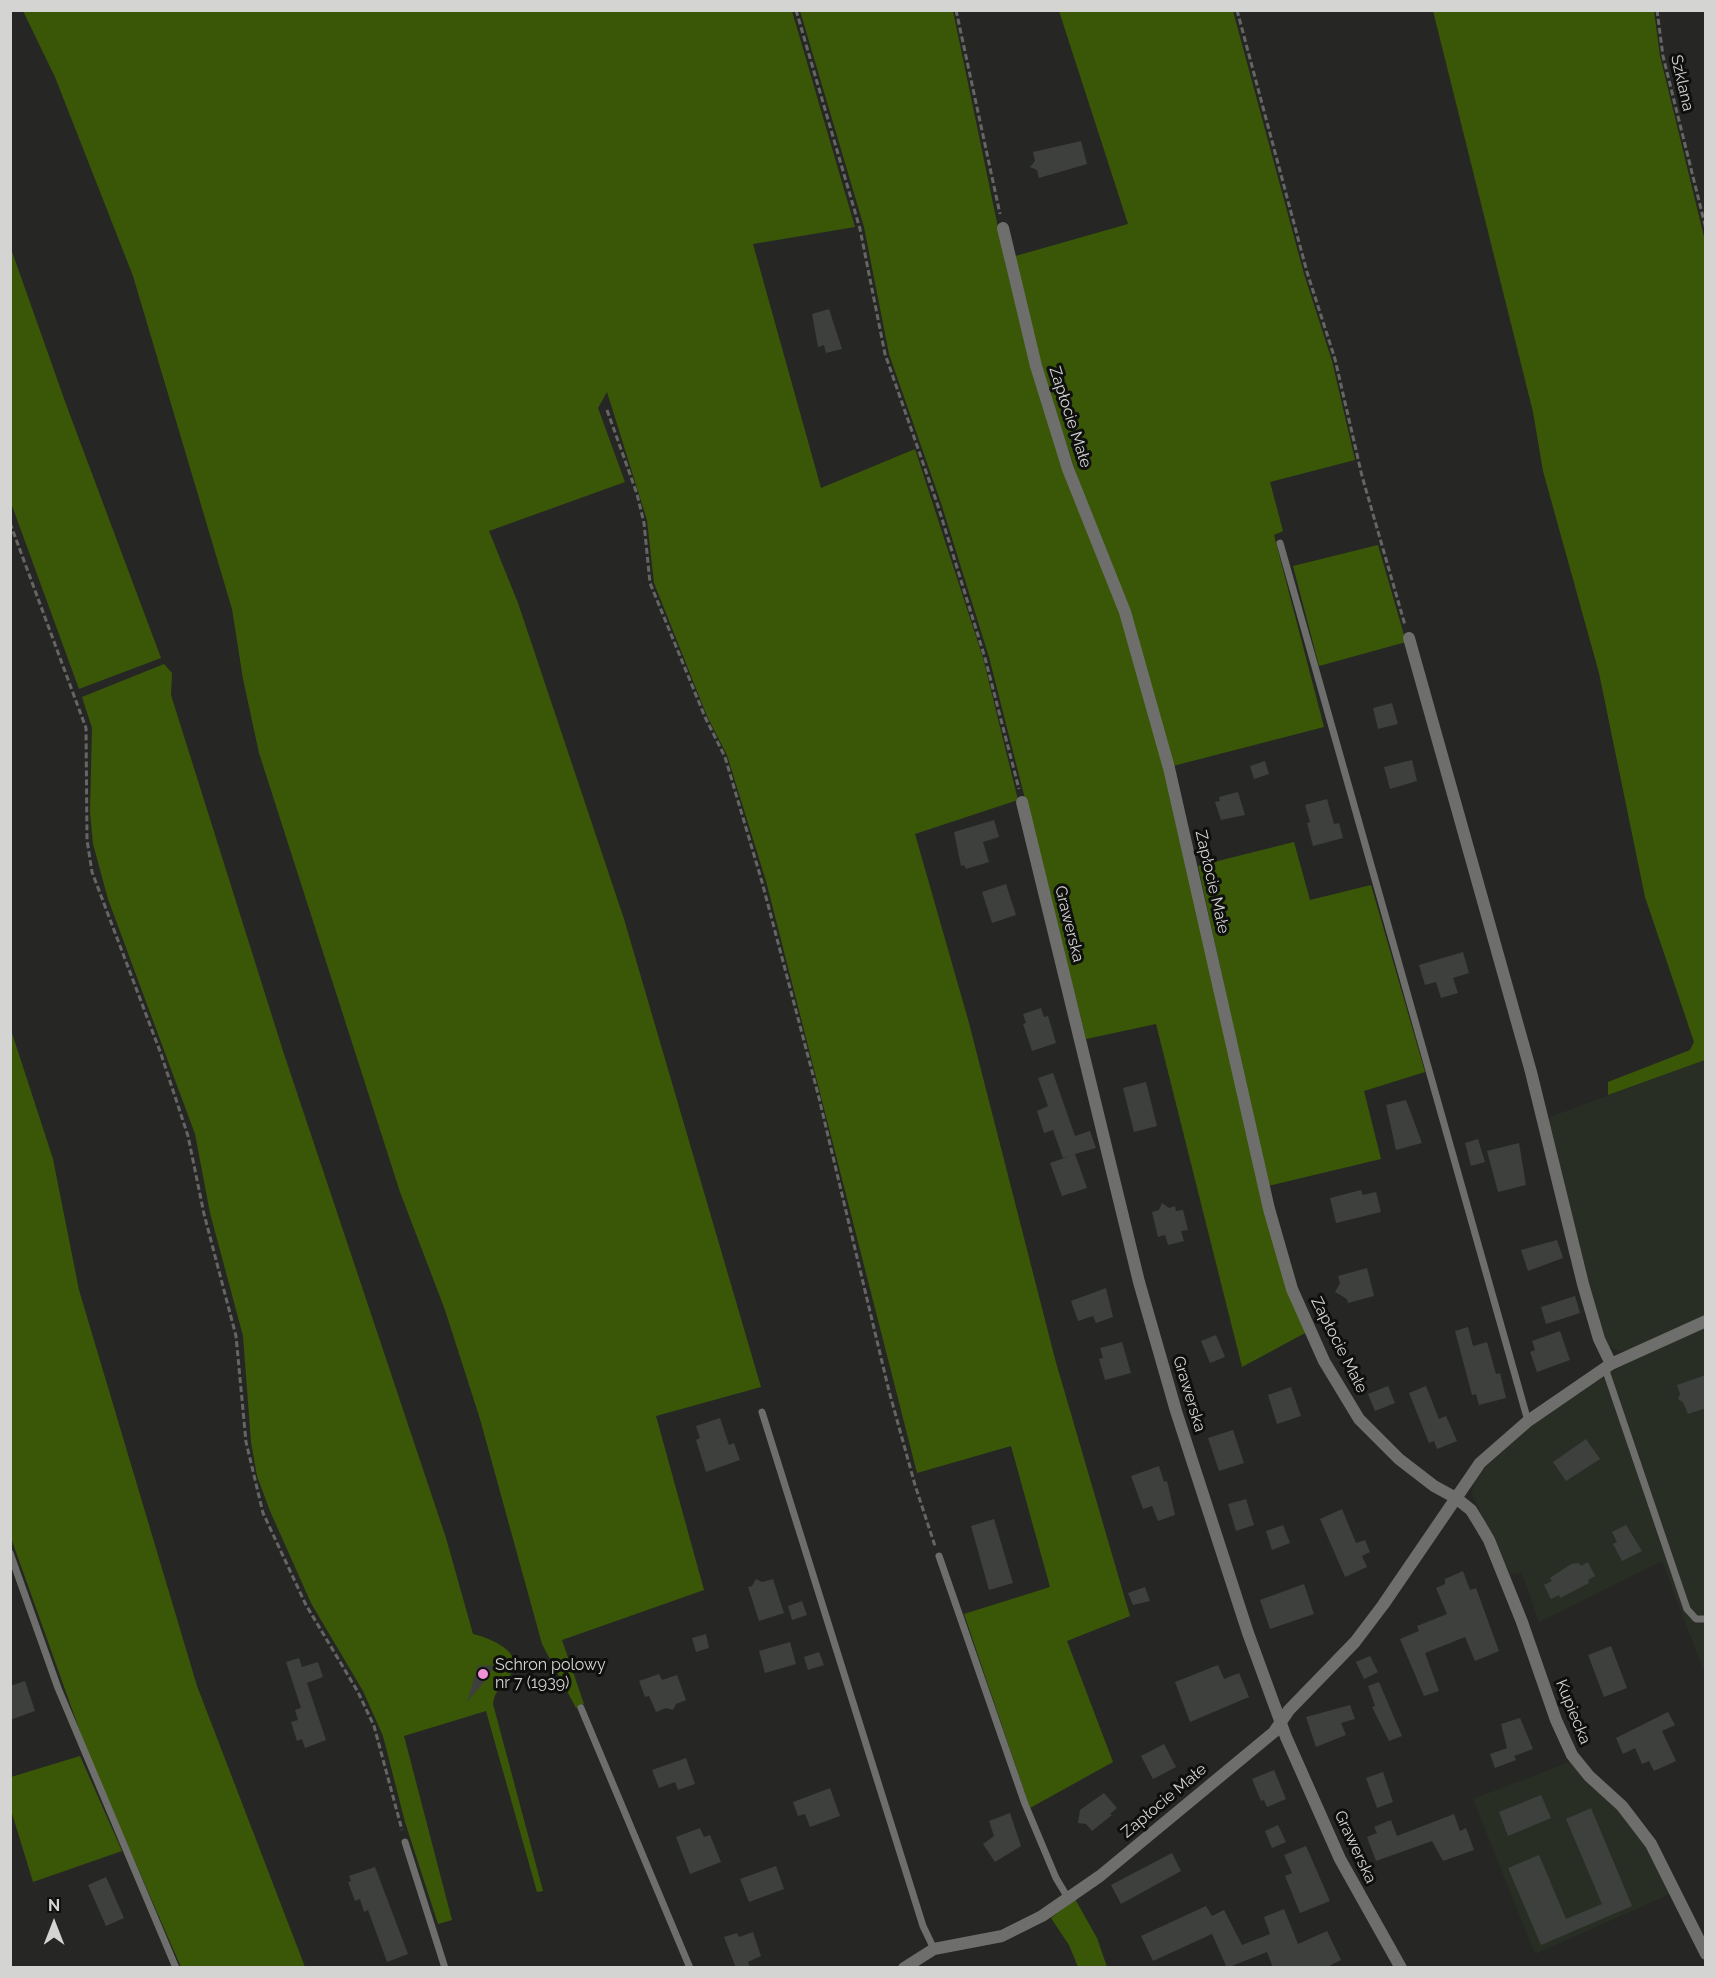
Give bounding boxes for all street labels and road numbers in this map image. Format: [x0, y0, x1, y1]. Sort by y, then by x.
street label: Szklana [1666, 53, 1698, 113]
street label: Zapłocie Małe [1045, 364, 1095, 470]
street label: Zapłocie Małe [1191, 829, 1233, 935]
street label: Grawerska [1050, 884, 1088, 964]
street label: Zapłocie Małe [1307, 1294, 1371, 1396]
street label: Grawerska [1168, 1354, 1210, 1434]
street label: Kupiecka [1551, 1677, 1595, 1747]
street label: Zapłocie Małe [1117, 1760, 1211, 1842]
street label: Grawerska [1330, 1808, 1380, 1886]

